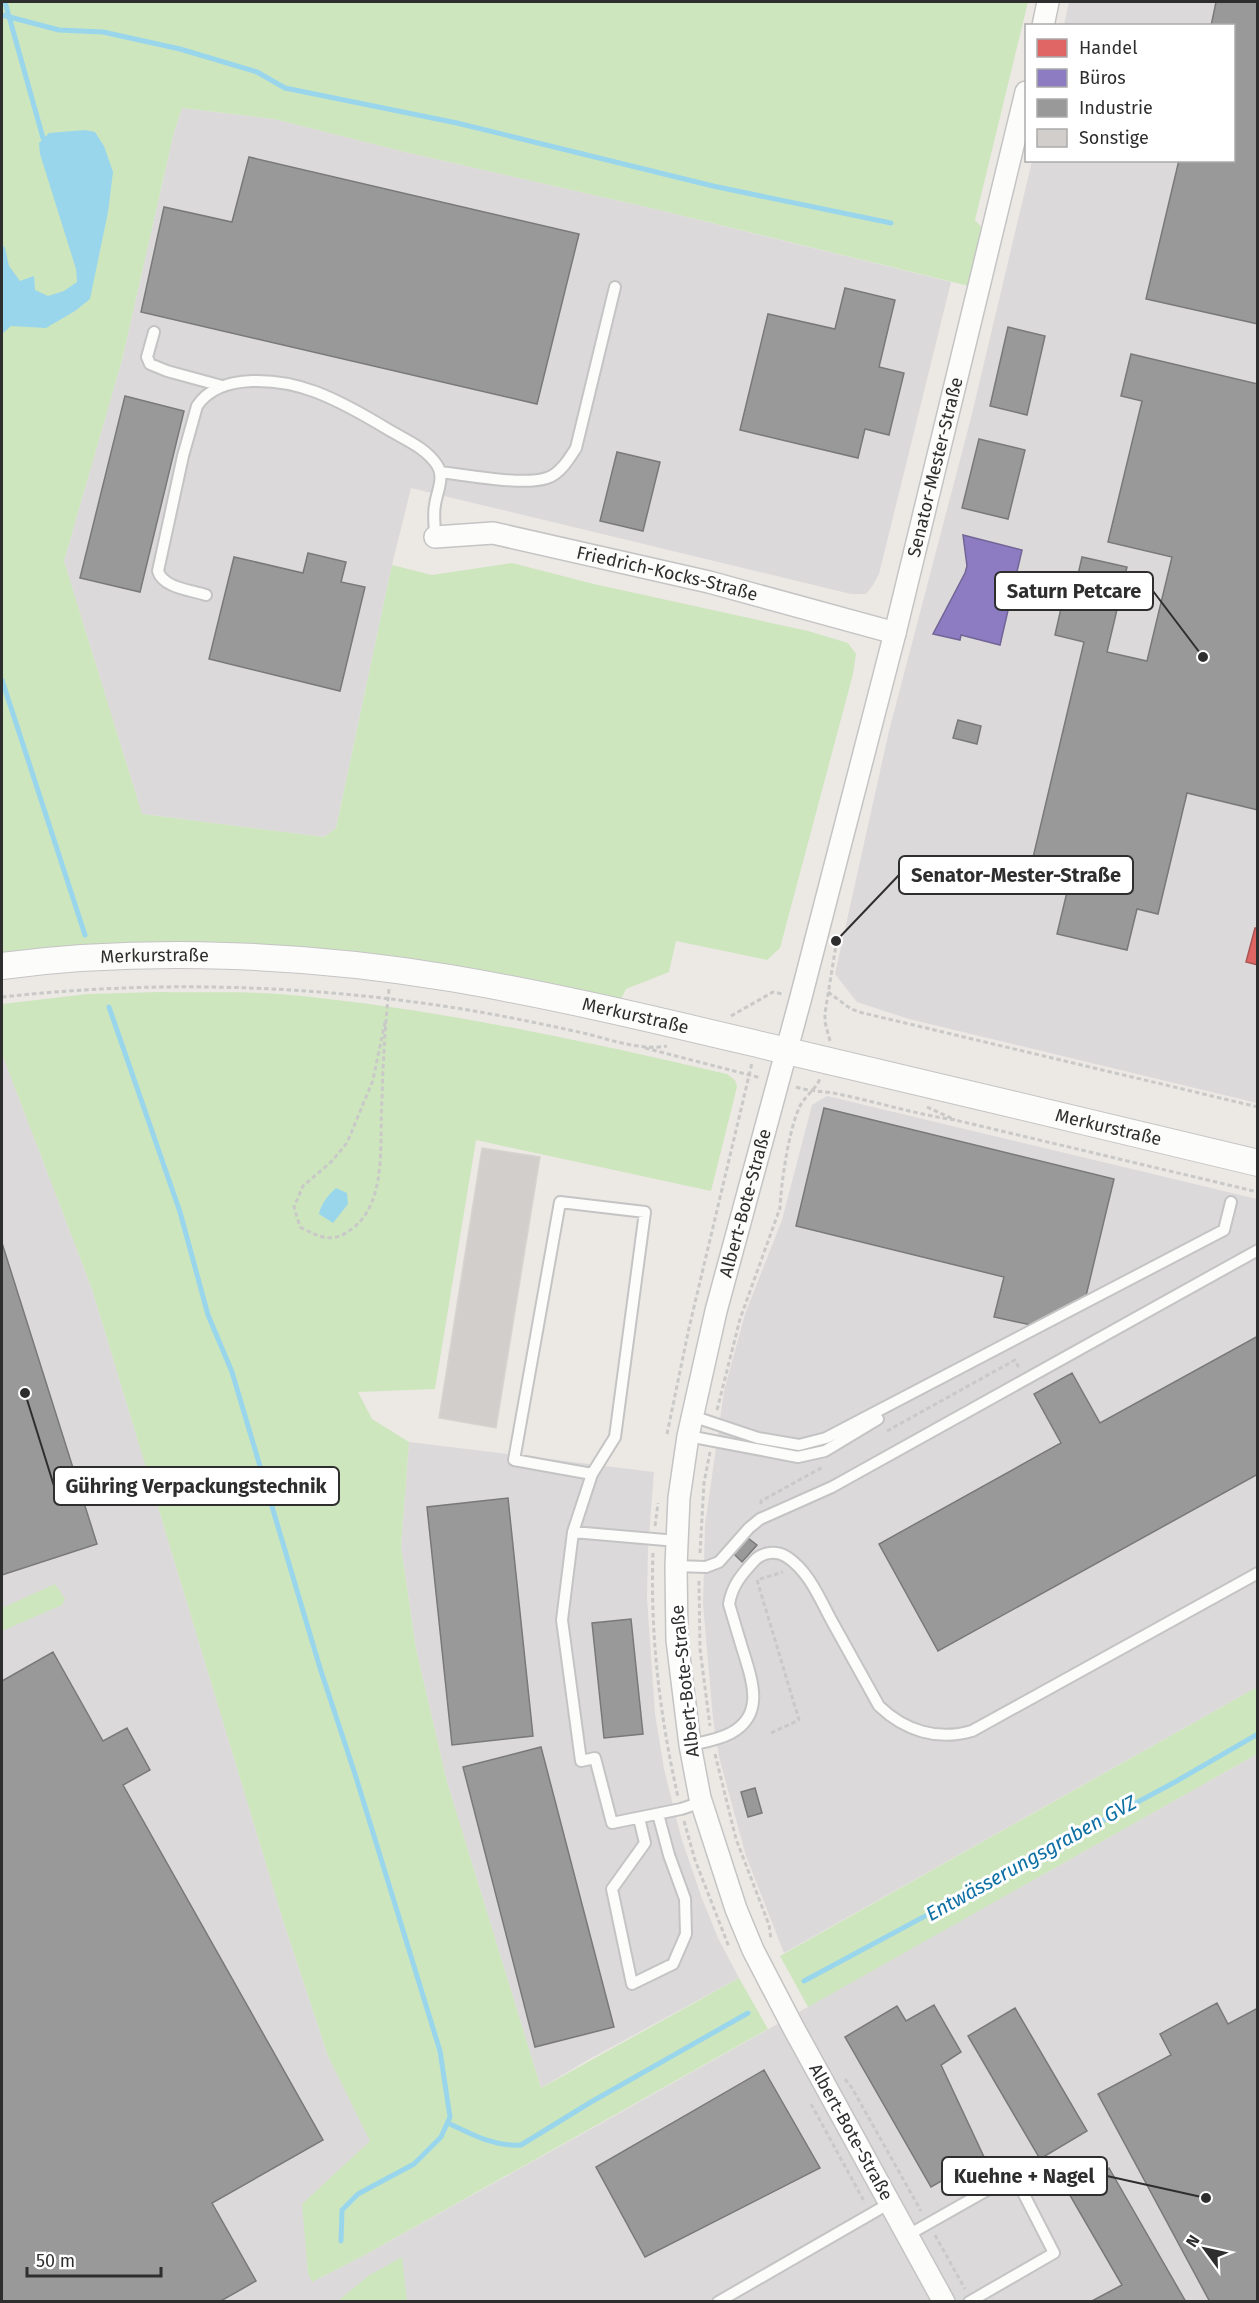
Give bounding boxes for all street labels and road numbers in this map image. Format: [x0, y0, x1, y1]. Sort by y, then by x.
street label: Senator-Mester-Straße [903, 375, 968, 559]
street label: Friedrich-Kocks-Straße [574, 541, 760, 606]
street label: Merkurstraße [100, 944, 209, 968]
street label: Merkurstraße [580, 993, 691, 1038]
street label: Merkurstraße [1053, 1104, 1164, 1151]
street label: Albert-Bote-Straße [715, 1126, 776, 1280]
street label: Albert-Bote-Straße [666, 1604, 704, 1758]
street label: Albert-Bote-Straße [804, 2060, 898, 2204]

